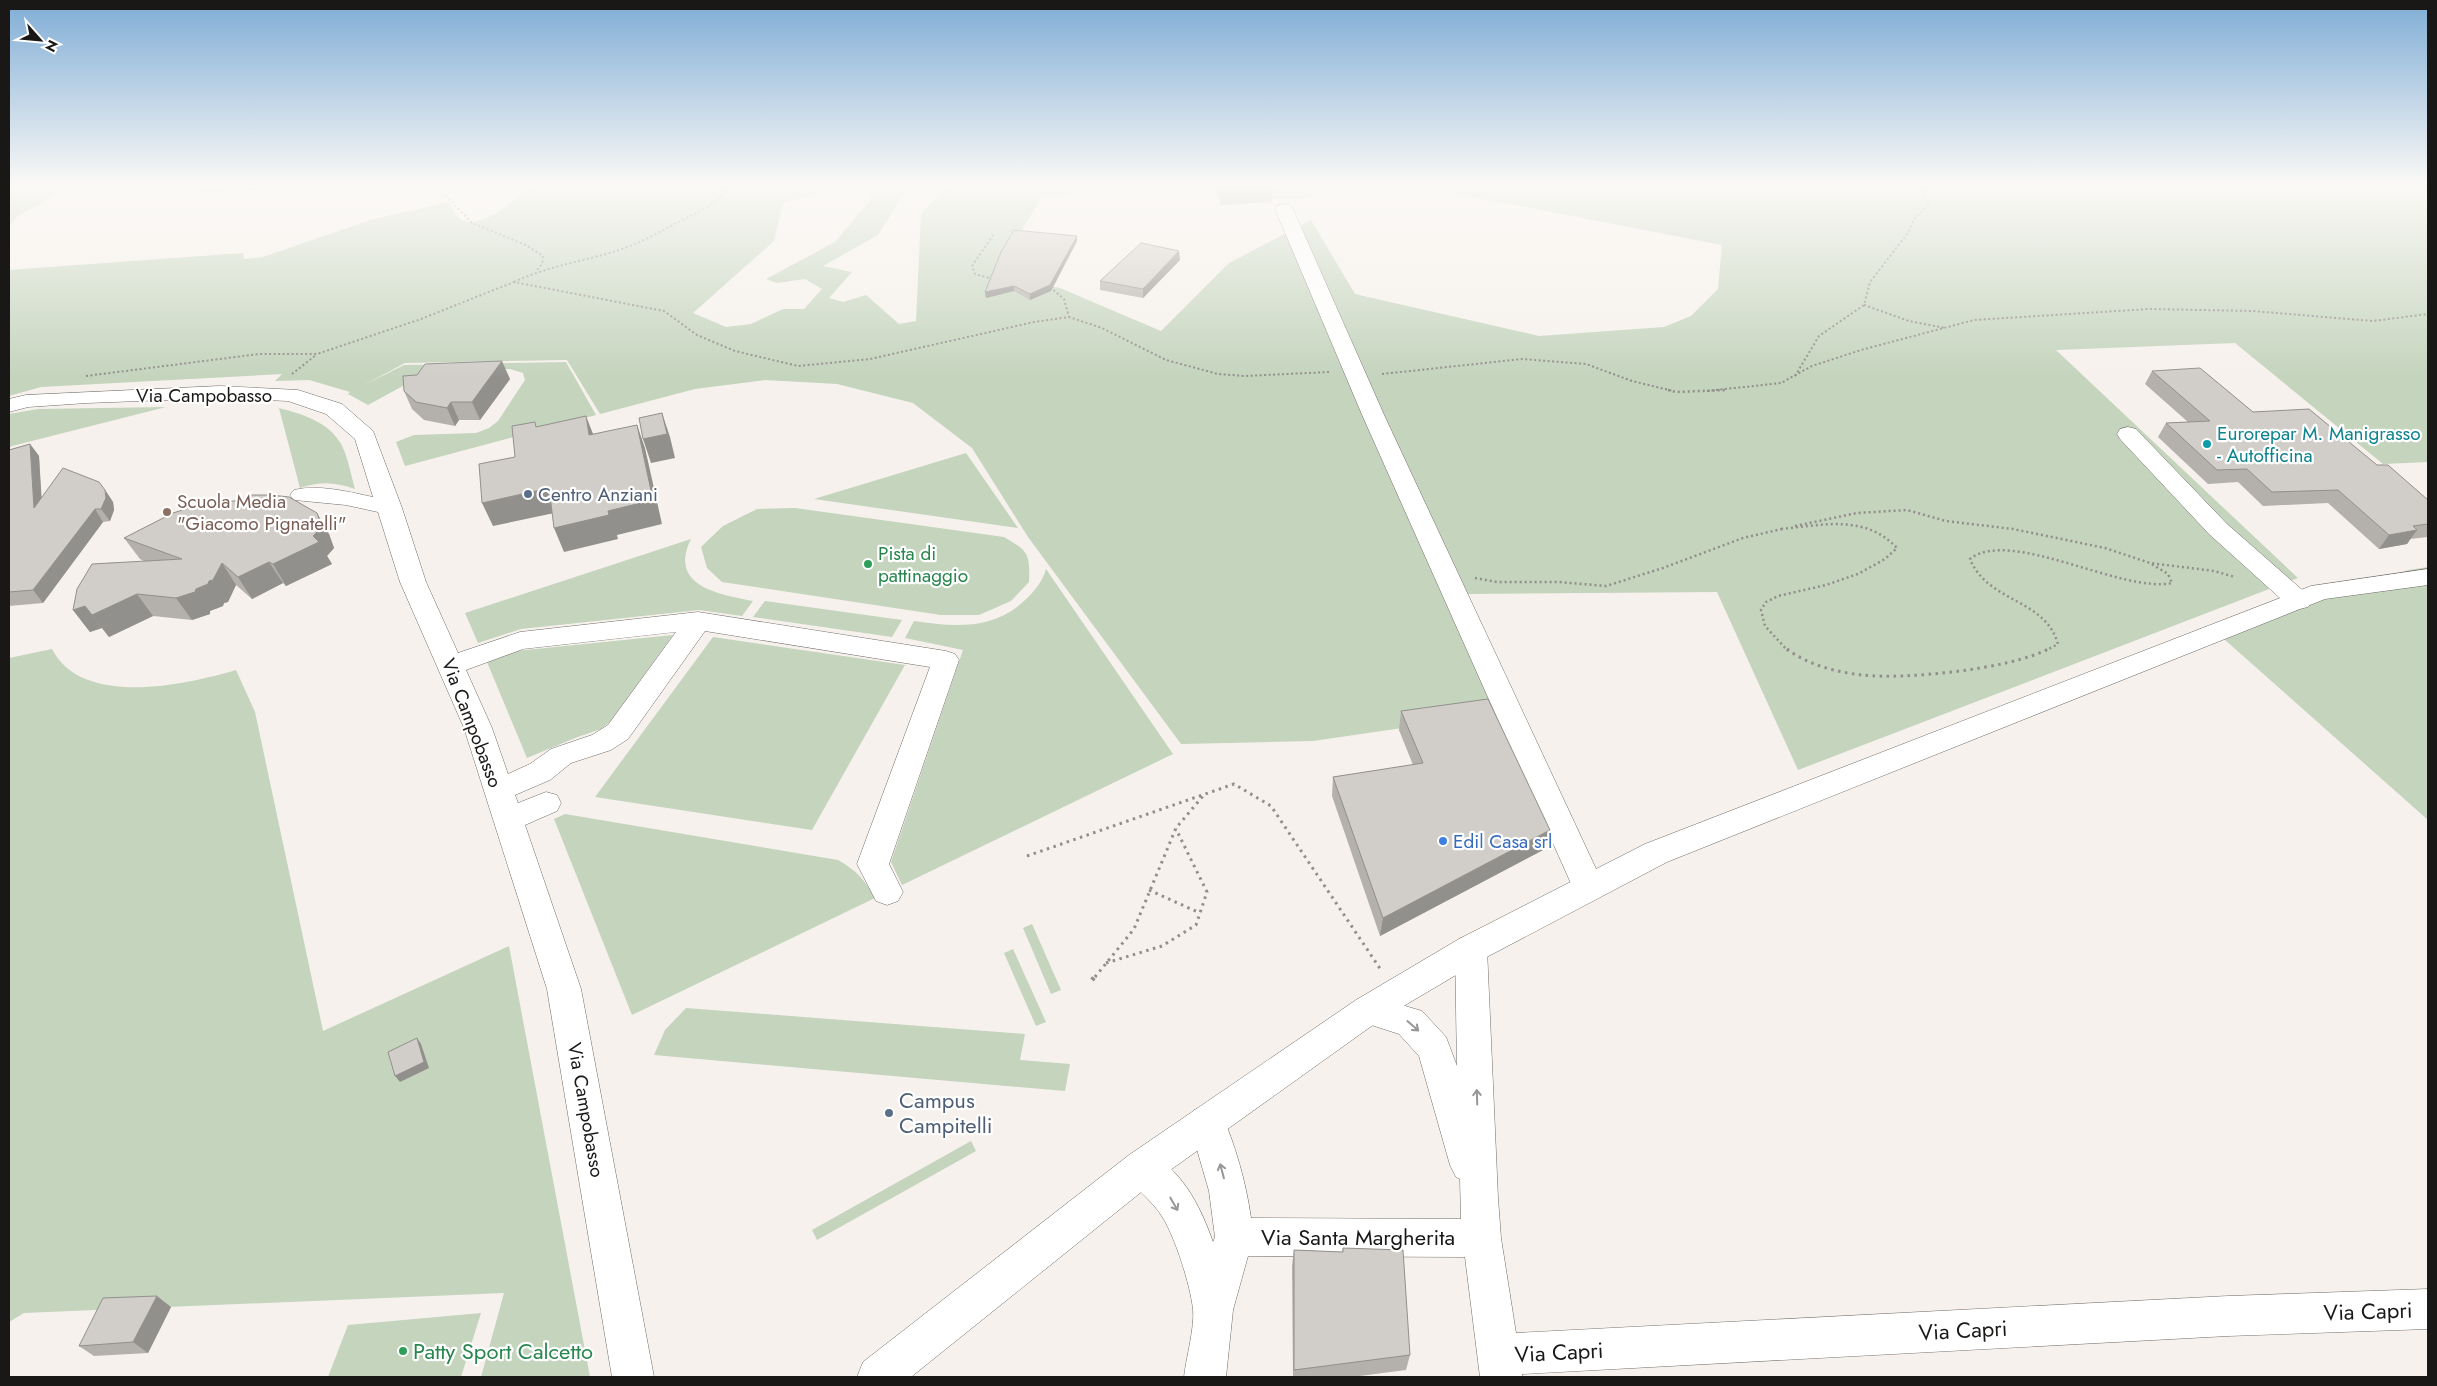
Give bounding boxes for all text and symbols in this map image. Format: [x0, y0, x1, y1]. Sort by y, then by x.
north arrow [15, 15, 65, 65]
text: N [40, 36, 63, 55]
street label: Via Campobasso [136, 382, 272, 409]
place label: Eurorepar M. Manigrasso - Autofficina [2217, 420, 2421, 469]
marker: Eurorepar M. Manigrasso - Autofficina [2201, 438, 2213, 450]
place label: Centro Anziani [538, 481, 658, 508]
place label: Scuola Media "Giacomo Pignatelli" [177, 488, 347, 537]
marker: Centro Anziani [522, 488, 534, 500]
marker: Scuola Media "Giacomo Pignatelli" [161, 506, 173, 518]
place label: Pista di pattinaggio [878, 540, 968, 589]
marker: Pista di pattinaggio [862, 558, 874, 570]
street label: Via Campobasso [435, 655, 509, 791]
place label: Edil Casa srl [1453, 828, 1552, 855]
marker: Edil Casa srl [1437, 835, 1449, 847]
one-way arrow [1406, 1020, 1419, 1032]
street label: Via Campobasso [561, 1041, 611, 1179]
place label: Campus Campitelli [899, 1084, 993, 1141]
one-way arrow [1473, 1089, 1482, 1105]
marker: Campus Campitelli [883, 1107, 895, 1119]
one-way arrow [1217, 1164, 1227, 1180]
one-way arrow [1170, 1196, 1180, 1211]
street label: Via Santa Margherita [1261, 1221, 1455, 1253]
street label: Via Capri [2323, 1293, 2413, 1329]
street label: Via Capri [1918, 1312, 2008, 1348]
street label: Via Capri [1514, 1334, 1604, 1370]
place label: Patty Sport Calcetto [413, 1335, 593, 1367]
marker: Patty Sport Calcetto [397, 1345, 409, 1357]

